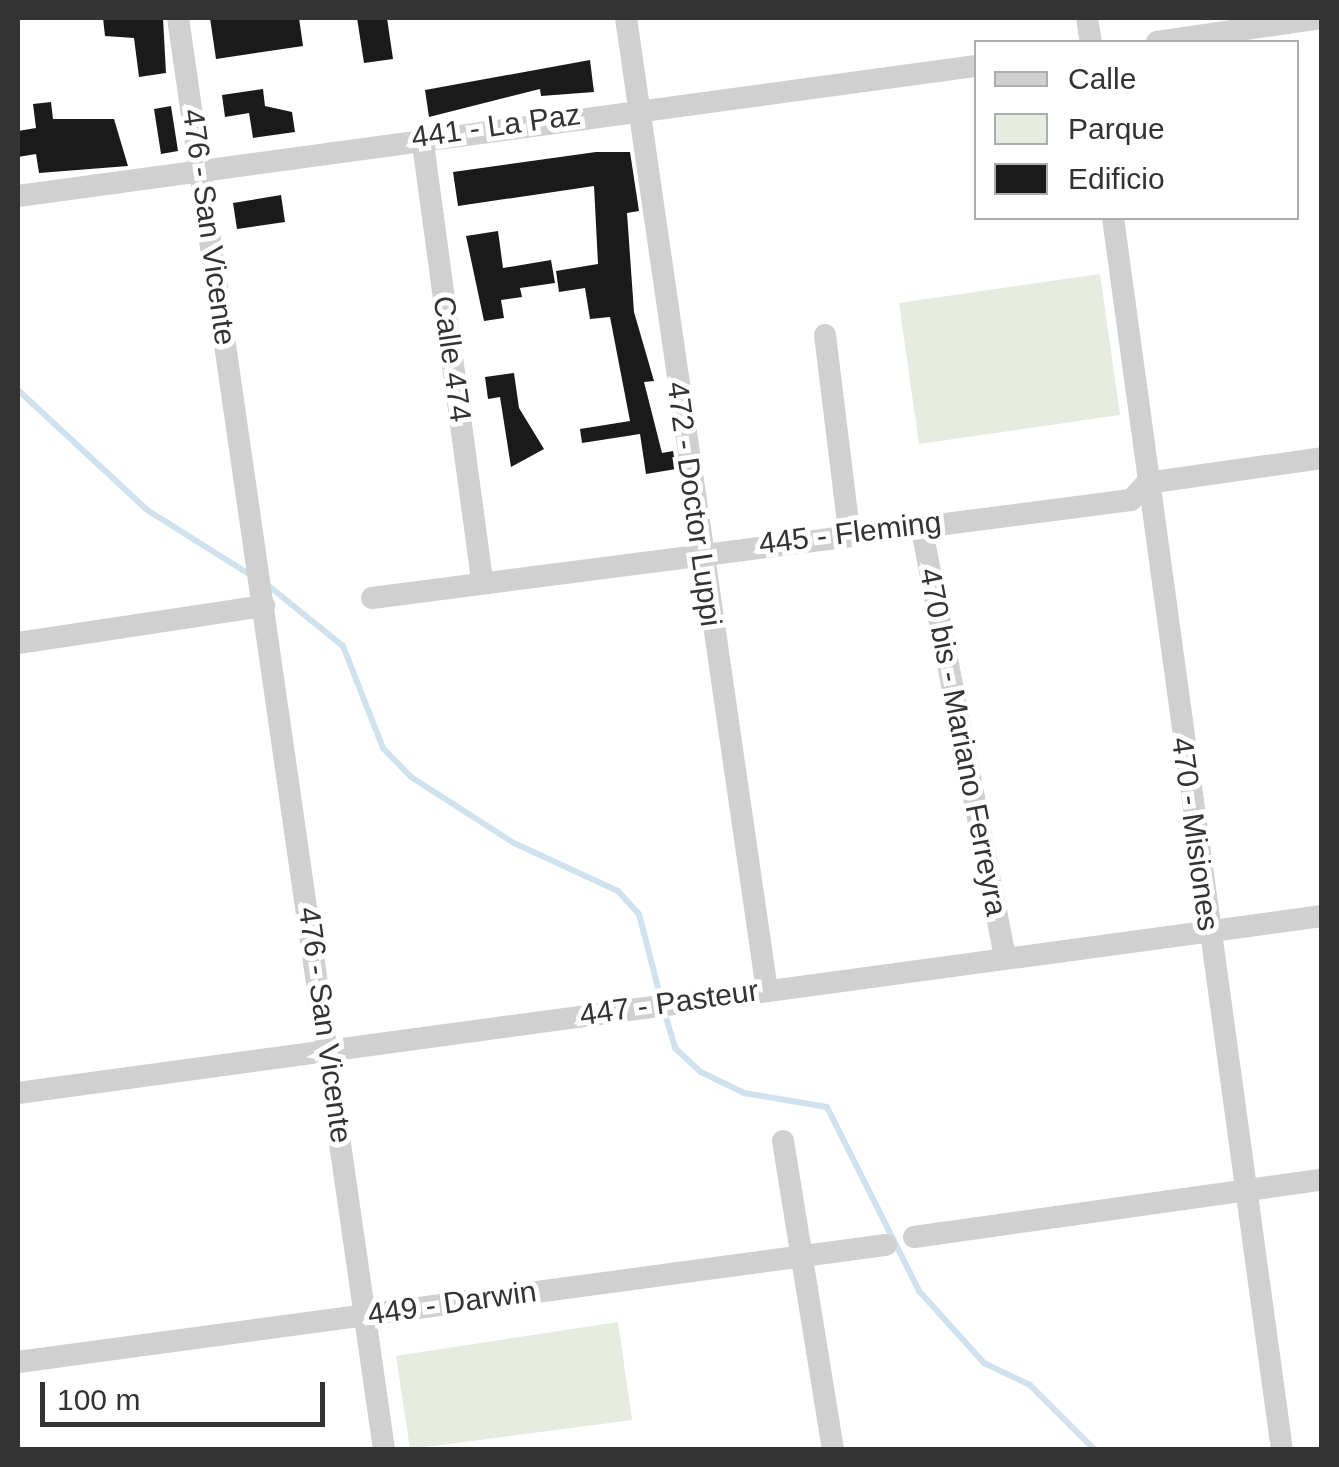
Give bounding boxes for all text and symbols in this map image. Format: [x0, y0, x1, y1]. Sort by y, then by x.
legend [974, 40, 1299, 220]
text: Calle [1068, 62, 1136, 95]
street label: 441 - La Paz [409, 96, 583, 156]
street label: 476 - San Vicente [175, 107, 243, 347]
text: Parque [1068, 112, 1165, 145]
text: Edificio [1068, 162, 1165, 195]
street label: Calle 474 [425, 294, 479, 424]
street label: 472 - Doctor Luppi [659, 379, 729, 629]
street label: 445 - Fleming [757, 504, 943, 562]
street label: 470 bis - Mariano Ferreyra [912, 565, 1014, 919]
street label: 470 - Misiones [1164, 735, 1226, 933]
street label: 476 - San Vicente [291, 905, 359, 1145]
street label: 447 - Pasteur [577, 973, 761, 1033]
street label: 449 - Darwin [365, 1273, 539, 1333]
scale bar [45, 1362, 330, 1424]
text: 100 m [57, 1383, 140, 1416]

